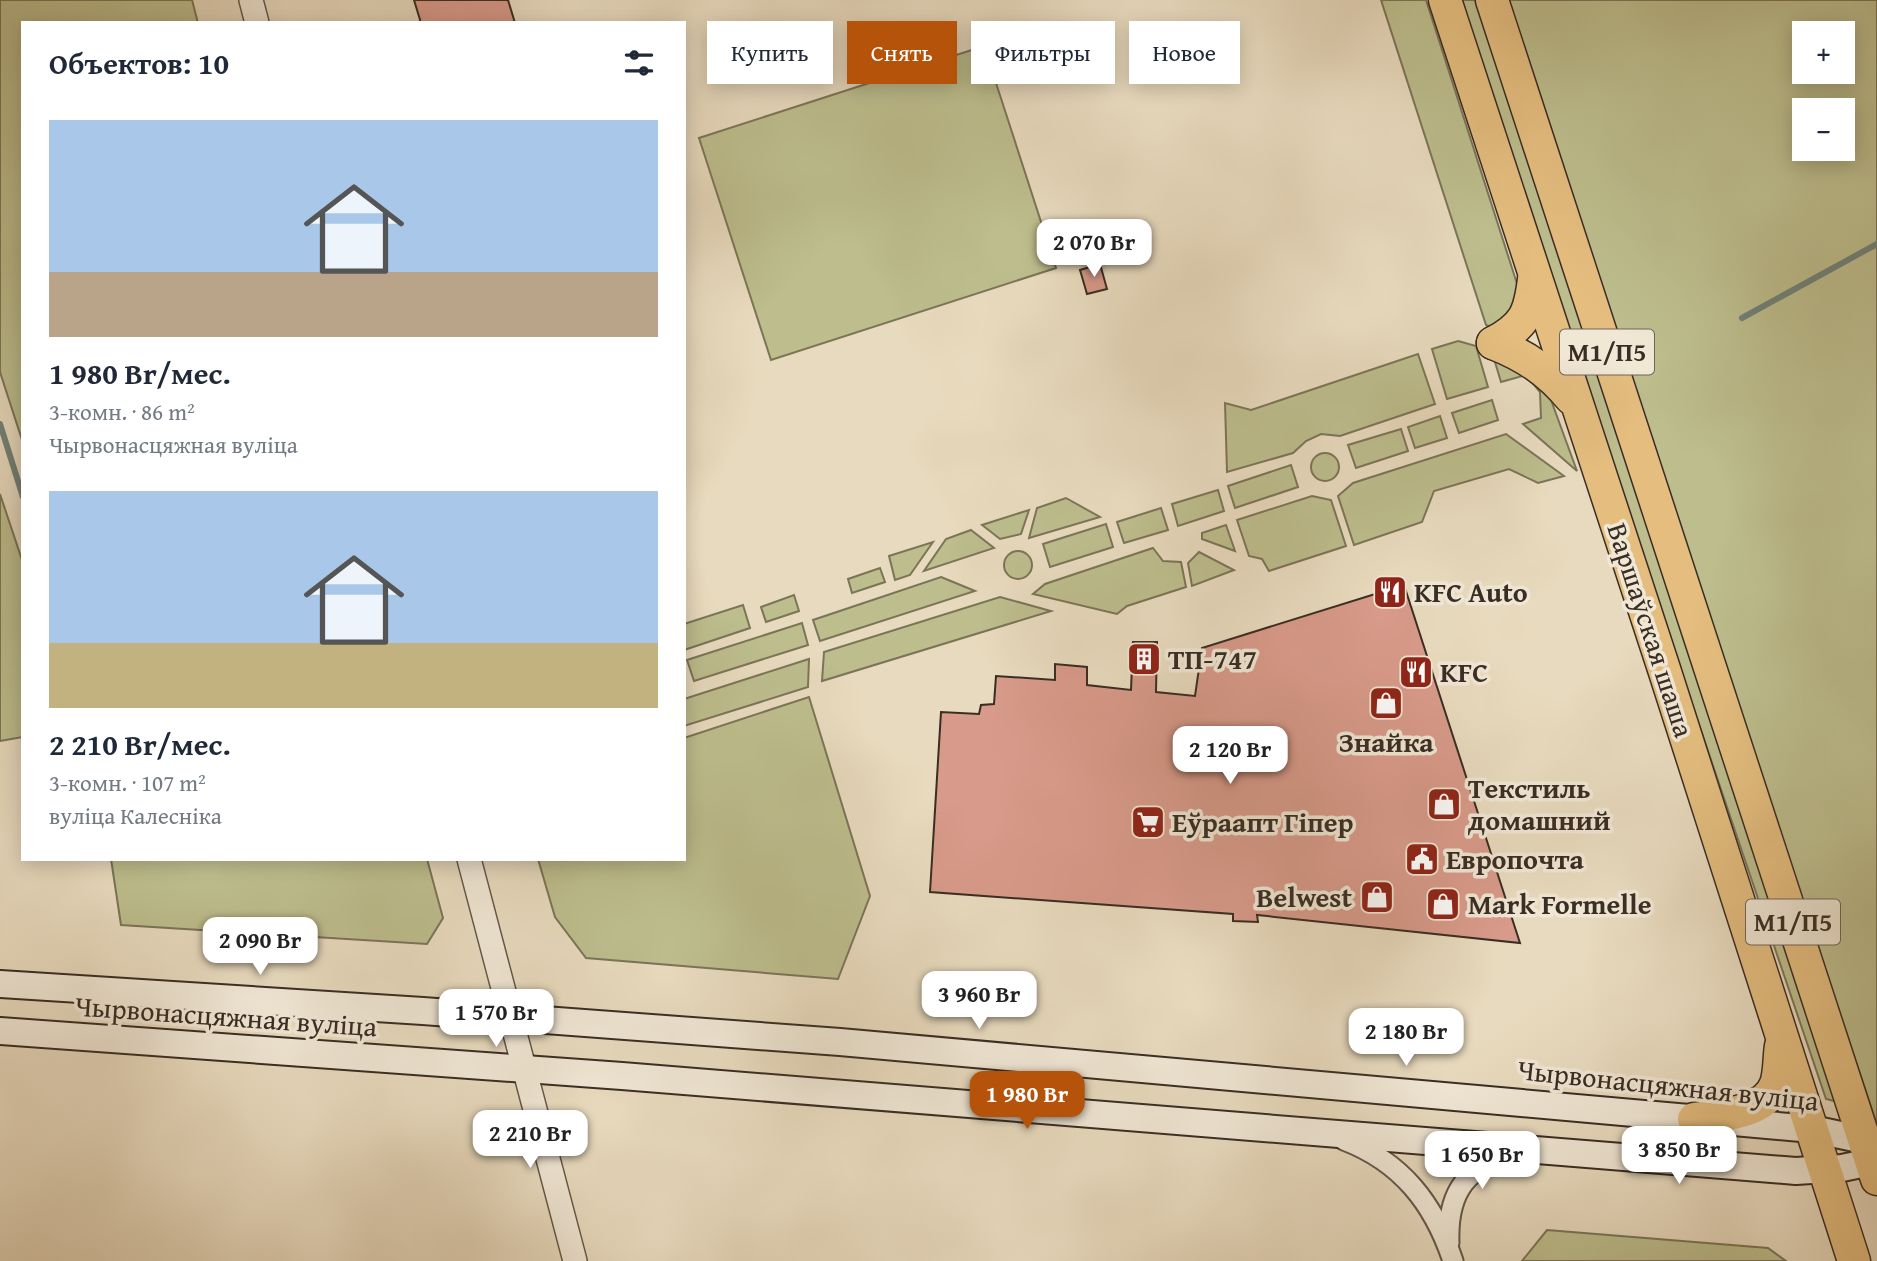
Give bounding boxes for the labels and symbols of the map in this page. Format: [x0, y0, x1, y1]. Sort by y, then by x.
pin: 2 070 Br [1022, 219, 1166, 279]
road number: М1/П5 [1560, 330, 1654, 374]
street label: Варшаўская шаша [1598, 518, 1706, 743]
place label: KFC Auto [1414, 571, 1528, 612]
restaurant icon: KFC Auto [1371, 573, 1409, 611]
place label: ТП-747 [1168, 638, 1257, 679]
building icon: ТП-747 [1125, 640, 1163, 678]
place label: KFC [1440, 651, 1488, 692]
restaurant icon: KFC [1397, 653, 1435, 691]
shop icon: Знайка [1367, 684, 1405, 722]
place label: Знайка [1338, 721, 1434, 762]
pin: 2 120 Br [1158, 726, 1302, 786]
place label: Текстиль домашний [1468, 767, 1611, 840]
shop icon: Текстиль домашний [1425, 785, 1463, 823]
place label: Еўраапт Гіпер [1172, 801, 1354, 842]
supermarket icon: Еўраапт Гіпер [1129, 803, 1167, 841]
place label: Европочта [1446, 838, 1584, 879]
public building icon: Европочта [1403, 840, 1441, 878]
place label: Belwest [1256, 876, 1352, 917]
shop icon: Belwest [1358, 878, 1396, 916]
place label: Mark Formelle [1468, 883, 1651, 924]
shop icon: Mark Formelle [1424, 885, 1462, 923]
road number: М1/П5 [1746, 900, 1840, 945]
pin: 2 090 Br [188, 918, 332, 977]
pin: 3 960 Br [907, 972, 1051, 1031]
street label: Чырвонасцяжная вуліца [74, 984, 379, 1047]
pin: 1 570 Br [424, 990, 568, 1049]
pin: 2 180 Br [1334, 1009, 1478, 1068]
street label: Чырвонасцяжная вуліца [1515, 1048, 1821, 1121]
pin: 1 980 Br [955, 1072, 1099, 1131]
pin: 2 210 Br [458, 1110, 602, 1170]
pin: 3 850 Br [1607, 1126, 1751, 1186]
pin: 1 650 Br [1410, 1132, 1554, 1191]

